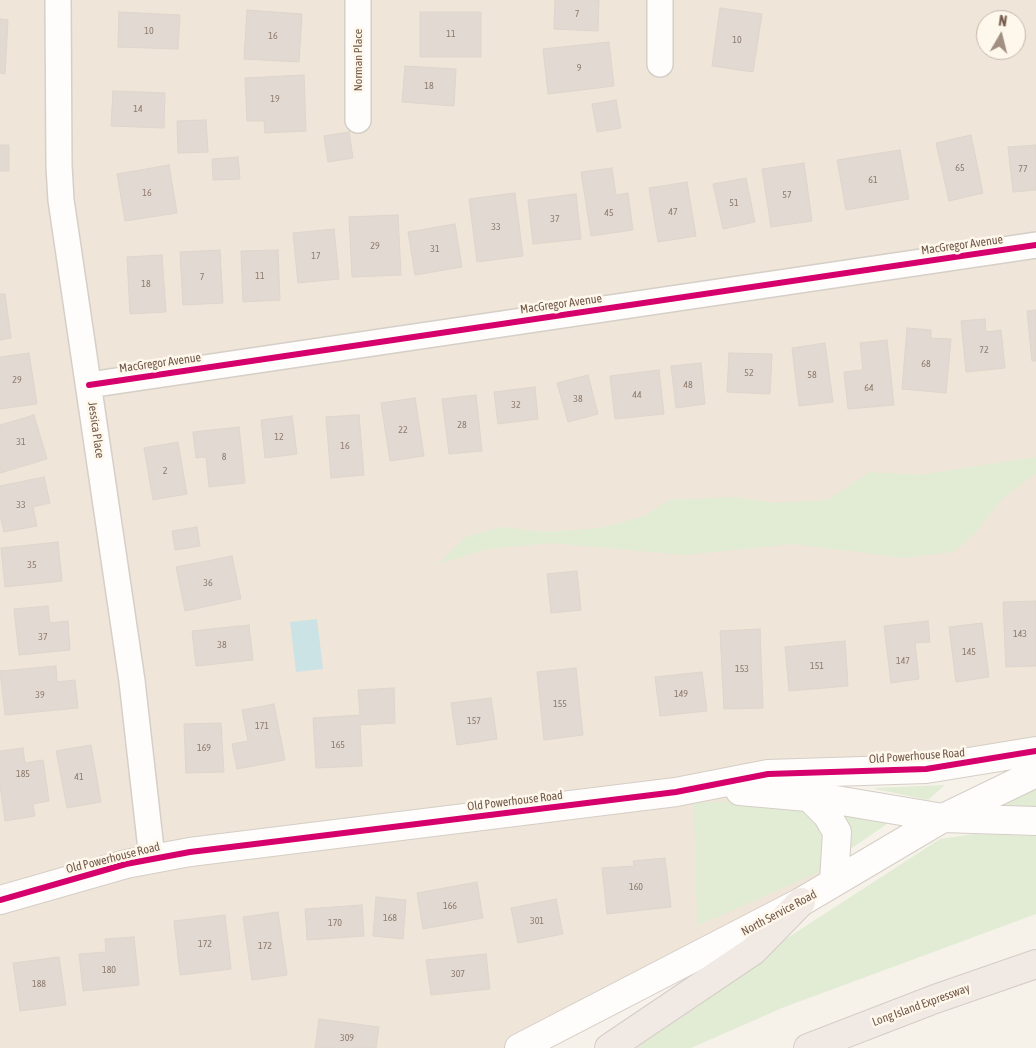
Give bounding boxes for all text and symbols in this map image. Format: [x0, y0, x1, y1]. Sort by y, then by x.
house number: 7 [575, 8, 579, 20]
north arrow [976, 10, 1026, 60]
text: N [998, 13, 1008, 30]
house number: 10 [144, 25, 154, 37]
house number: 11 [446, 28, 456, 40]
street label: Norman Place [351, 29, 365, 91]
house number: 16 [268, 30, 278, 42]
house number: 10 [732, 34, 742, 46]
house number: 9 [577, 62, 581, 74]
house number: 18 [424, 80, 434, 92]
house number: 19 [270, 93, 280, 105]
house number: 14 [133, 103, 143, 115]
house number: 65 [955, 162, 965, 174]
house number: 77 [1018, 163, 1028, 175]
house number: 61 [868, 174, 878, 186]
house number: 16 [142, 187, 152, 199]
house number: 57 [782, 189, 792, 201]
house number: 51 [729, 197, 739, 209]
house number: 47 [668, 206, 678, 218]
house number: 45 [604, 207, 614, 219]
house number: 37 [550, 213, 560, 225]
house number: 33 [491, 221, 501, 233]
street label: MacGregor Avenue [920, 232, 1004, 258]
house number: 29 [370, 240, 380, 252]
house number: 31 [430, 243, 440, 255]
house number: 17 [311, 250, 321, 262]
house number: 11 [255, 270, 265, 282]
house number: 7 [200, 271, 204, 283]
house number: 18 [141, 278, 151, 290]
street label: MacGregor Avenue [519, 291, 603, 317]
house number: 72 [979, 344, 989, 356]
street label: MacGregor Avenue [118, 350, 202, 376]
house number: 68 [921, 358, 931, 370]
house number: 52 [744, 367, 754, 379]
house number: 58 [807, 369, 817, 381]
house number: 29 [12, 374, 22, 386]
house number: 48 [683, 379, 693, 391]
house number: 64 [864, 382, 874, 394]
house number: 44 [632, 389, 642, 401]
house number: 38 [573, 393, 583, 405]
house number: 32 [511, 399, 521, 411]
street label: Jessica Place [85, 401, 107, 459]
house number: 28 [457, 419, 467, 431]
house number: 22 [398, 424, 408, 436]
house number: 12 [274, 431, 284, 443]
house number: 31 [16, 436, 26, 448]
house number: 16 [340, 440, 350, 452]
house number: 8 [222, 451, 226, 463]
house number: 2 [163, 465, 167, 477]
house number: 33 [16, 499, 26, 511]
house number: 35 [27, 559, 37, 571]
house number: 36 [203, 577, 213, 589]
house number: 143 [1013, 628, 1027, 640]
house number: 37 [38, 631, 48, 643]
house number: 38 [217, 639, 227, 651]
house number: 145 [962, 646, 976, 658]
house number: 147 [896, 655, 910, 667]
house number: 151 [810, 660, 824, 672]
house number: 153 [735, 663, 749, 675]
house number: 149 [674, 688, 688, 700]
house number: 39 [35, 689, 45, 701]
house number: 155 [553, 698, 567, 710]
house number: 157 [467, 715, 481, 727]
house number: 171 [255, 720, 269, 732]
house number: 165 [331, 739, 345, 751]
house number: 169 [197, 742, 211, 754]
street label: Old Powerhouse Road [869, 745, 965, 767]
house number: 185 [16, 768, 30, 780]
house number: 41 [74, 771, 84, 783]
street label: Old Powerhouse Road [466, 788, 564, 814]
street label: Old Powerhouse Road [65, 839, 161, 877]
house number: 160 [629, 881, 643, 893]
street label: North Service Road [739, 887, 819, 939]
house number: 166 [443, 900, 457, 912]
house number: 168 [383, 912, 397, 924]
house number: 301 [530, 915, 544, 927]
house number: 170 [328, 917, 342, 929]
house number: 172 [198, 938, 212, 950]
house number: 172 [258, 940, 272, 952]
house number: 180 [102, 964, 116, 976]
house number: 307 [451, 968, 465, 980]
house number: 188 [32, 978, 46, 990]
street label: Long Island Expressway [870, 981, 972, 1029]
house number: 309 [340, 1032, 354, 1044]

